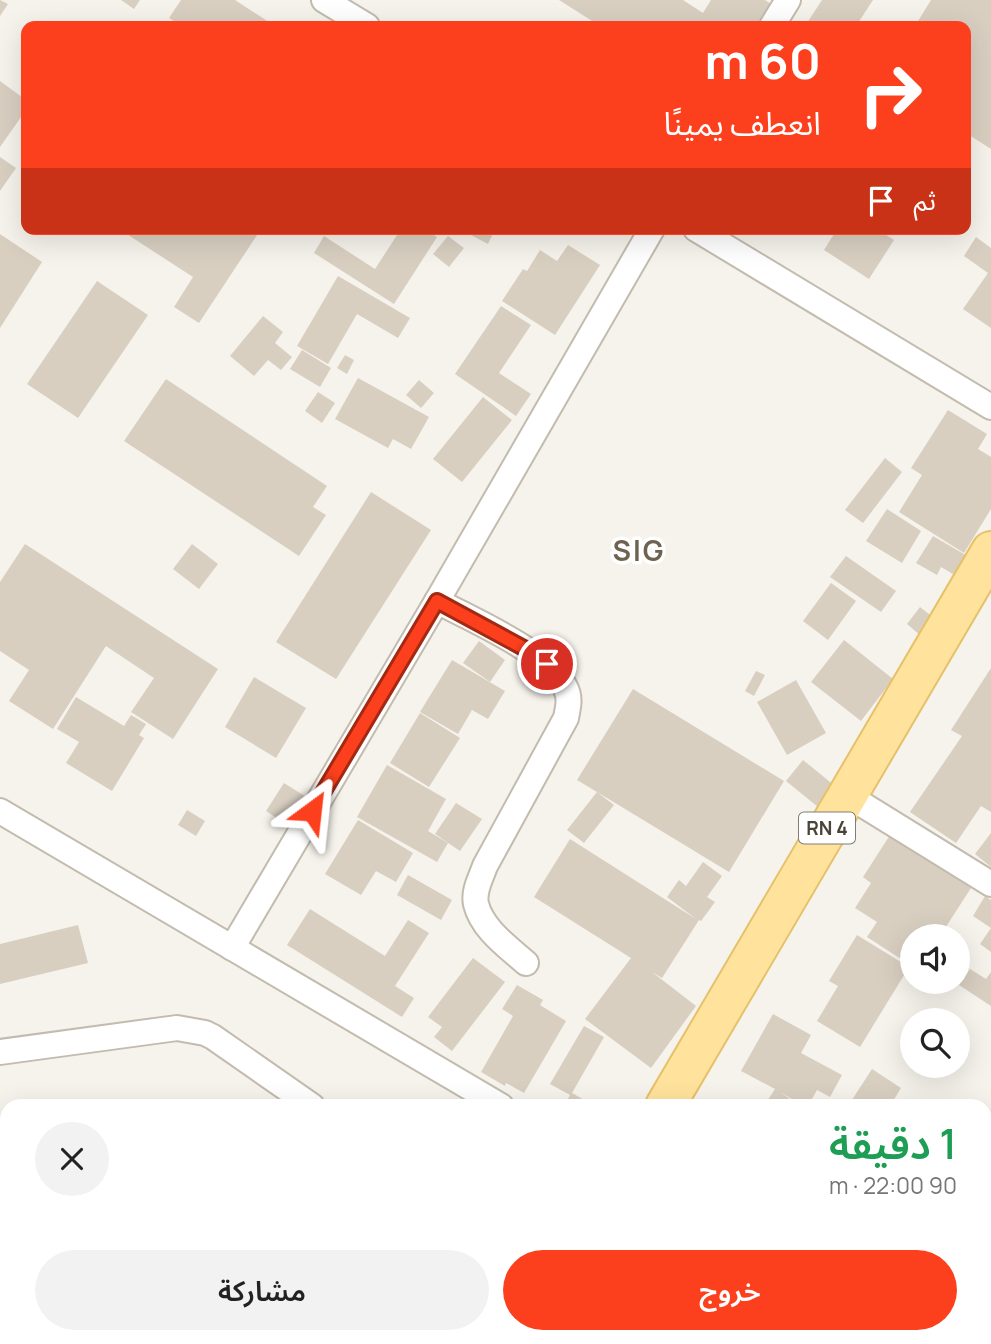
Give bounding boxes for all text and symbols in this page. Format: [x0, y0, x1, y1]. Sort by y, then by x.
text: 60 m [704, 27, 821, 94]
icon: right [845, 49, 936, 140]
text: انعطف يمينًا [664, 101, 821, 145]
icon: arrive [862, 182, 900, 220]
text: ثم [914, 182, 936, 218]
district label: SIG [613, 531, 665, 569]
pin [517, 634, 577, 694]
icon: arrive [528, 645, 566, 683]
position arrow [275, 774, 349, 848]
road number: RN 4 [799, 813, 855, 844]
map controls [900, 924, 970, 1078]
button: sound [900, 924, 970, 994]
button: search [900, 1008, 970, 1078]
text: 1 دقيقة [829, 1114, 957, 1172]
button: close [35, 1122, 109, 1196]
text: 90 m · 22:00 [829, 1169, 957, 1201]
button: مشاركة [35, 1250, 489, 1330]
button: خروج [503, 1250, 957, 1330]

